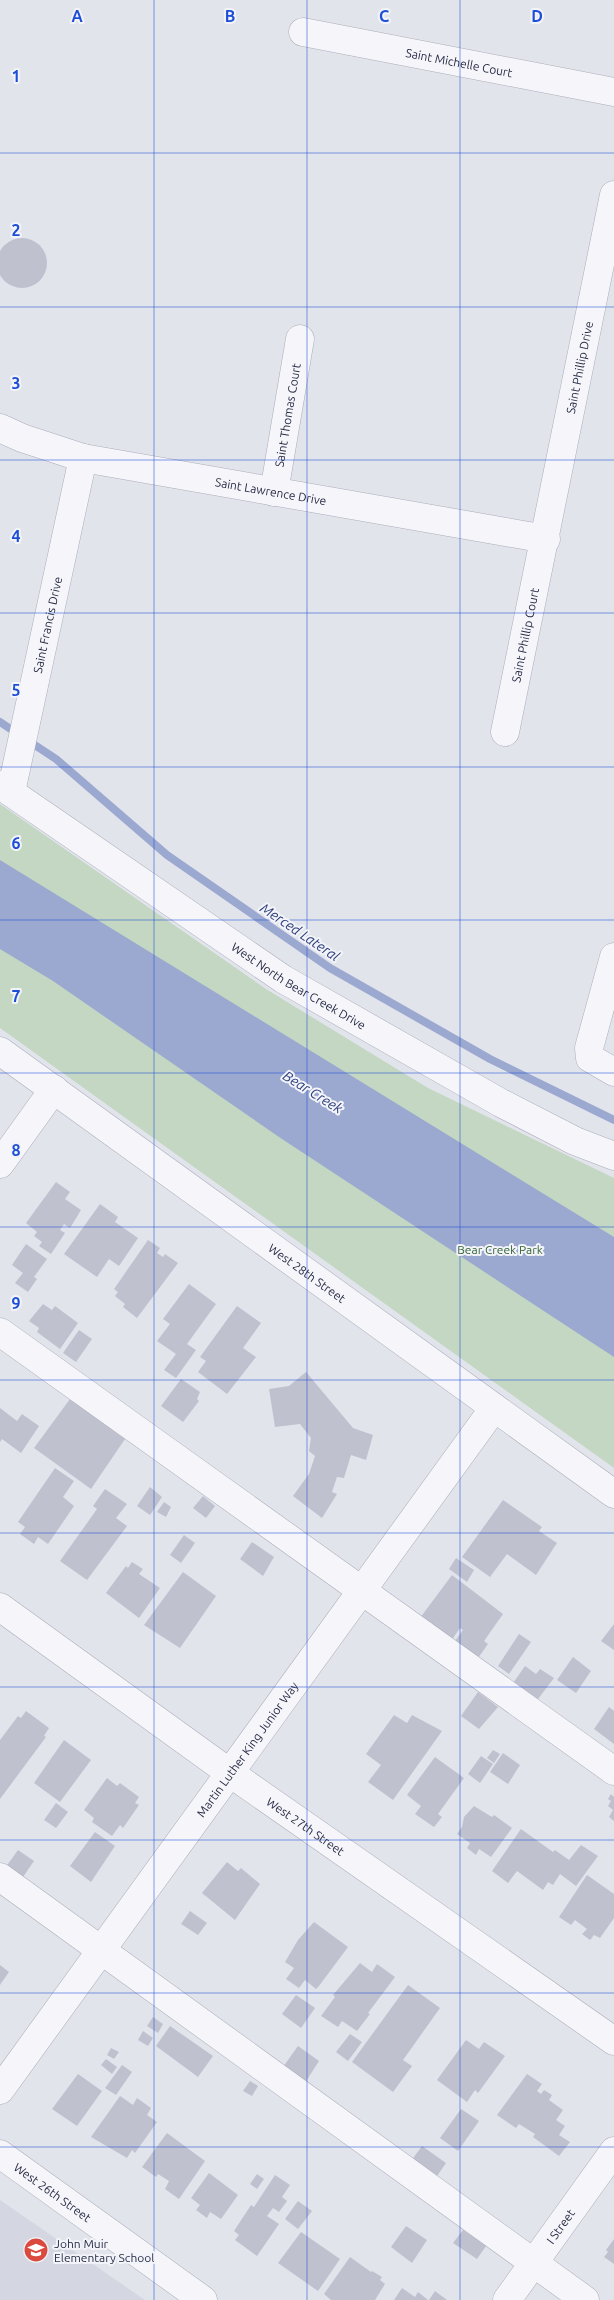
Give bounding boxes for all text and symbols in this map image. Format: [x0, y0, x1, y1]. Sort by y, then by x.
text: A [71, 7, 83, 25]
text: B [225, 7, 235, 25]
text: C [379, 7, 389, 25]
text: D [531, 7, 543, 25]
street label: Saint Michelle Court [405, 45, 514, 79]
text: 1 [11, 67, 21, 85]
text: 2 [11, 221, 21, 239]
street label: Saint Phillip Drive [563, 320, 595, 415]
street label: Saint Thomas Court [272, 362, 302, 468]
text: 3 [11, 374, 21, 392]
street label: Saint Lawrence Drive [214, 475, 327, 507]
text: 4 [11, 527, 21, 545]
street label: Saint Francis Drive [30, 575, 64, 674]
street label: Saint Phillip Court [509, 586, 541, 683]
text: 5 [11, 681, 21, 699]
text: 6 [11, 834, 21, 852]
water label: Merced Lateral [257, 900, 343, 964]
street label: West North Bear Creek Drive [229, 939, 368, 1031]
text: 7 [11, 987, 21, 1005]
water label: Bear Creek [280, 1067, 346, 1117]
text: 8 [11, 1141, 21, 1159]
street label: West 28th Street [266, 1241, 349, 1305]
park label: Bear Creek Park [457, 1243, 543, 1256]
text: 9 [11, 1294, 21, 1312]
street label: Martin Luther King Junior Way [194, 1679, 300, 1819]
street label: West 27th Street [264, 1794, 347, 1858]
street label: West 26th Street [12, 2160, 94, 2224]
street label: I Street [543, 2206, 577, 2246]
school or university icon: John Muir Elementary School [23, 2237, 49, 2263]
place label: John Muir Elementary School [54, 2237, 154, 2264]

